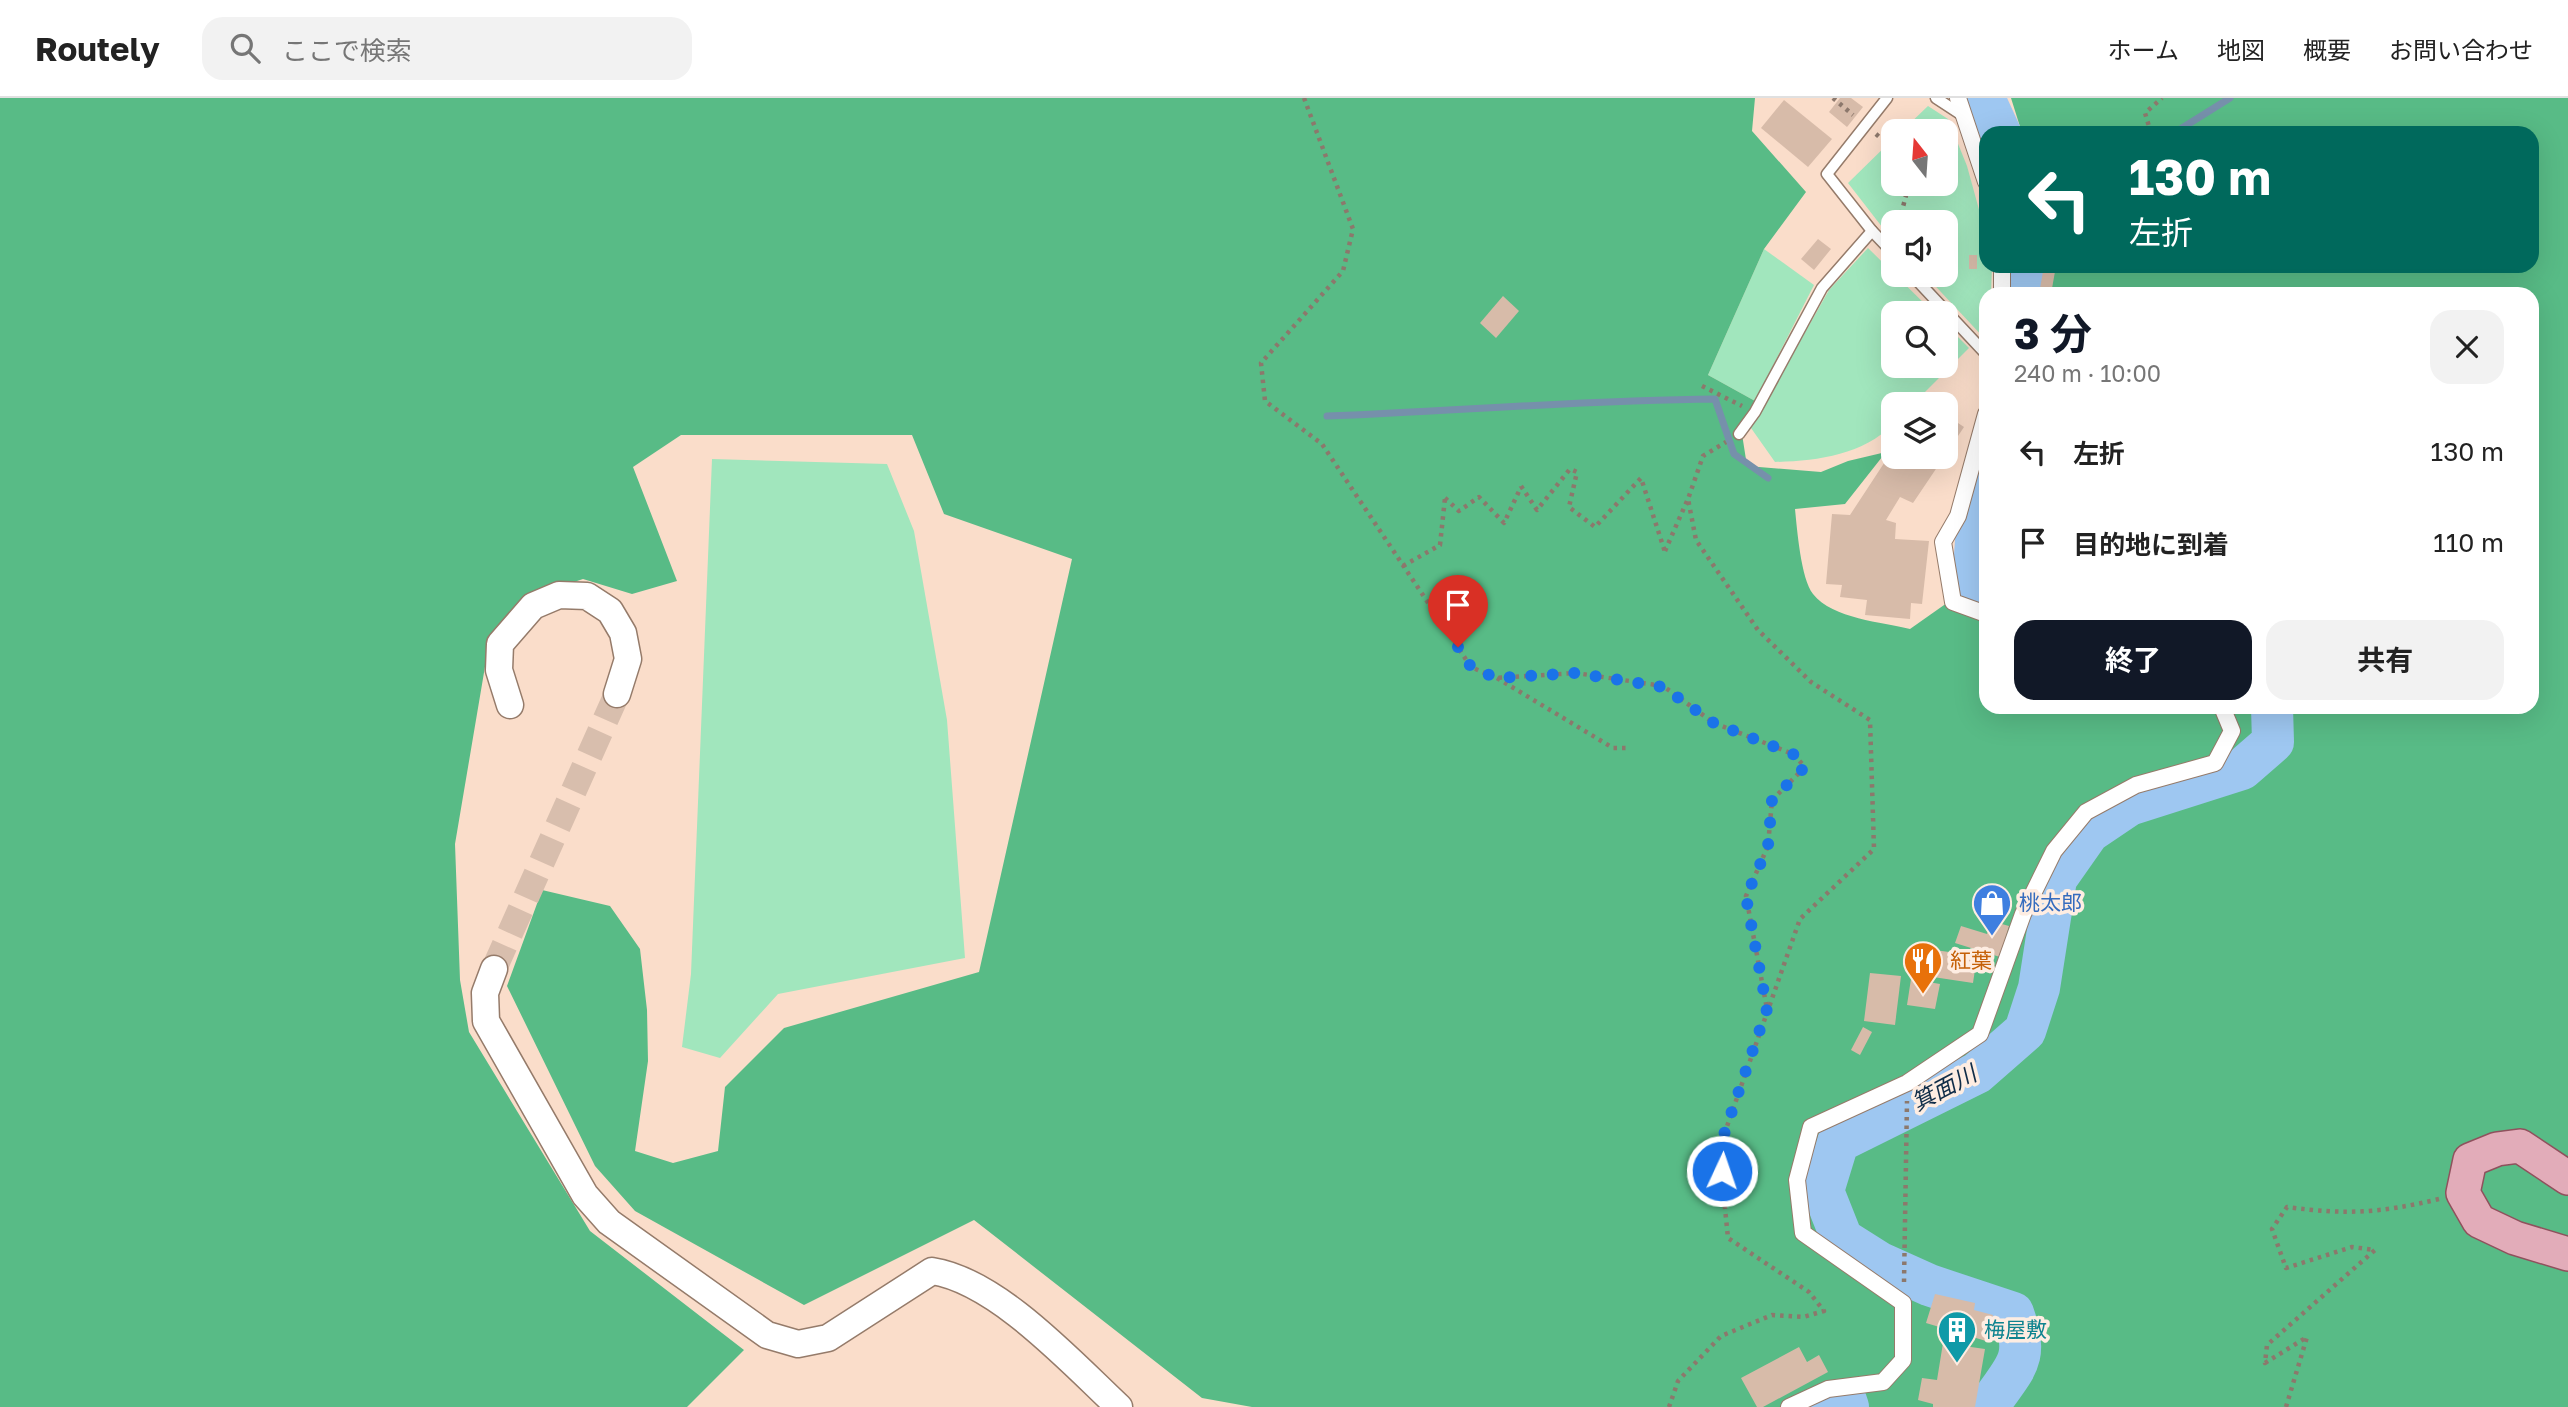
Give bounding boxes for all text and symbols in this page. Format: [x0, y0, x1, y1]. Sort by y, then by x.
search box [202, 17, 692, 80]
text: Routely [35, 29, 160, 68]
icon: search [226, 29, 264, 67]
text: ここで検索 [282, 35, 412, 66]
text: ホーム [2108, 35, 2179, 64]
text: 地図 [2217, 35, 2265, 64]
text: 概要 [2303, 35, 2351, 64]
text: お問い合わせ [2389, 35, 2533, 64]
north arrow [1881, 119, 1958, 196]
map controls [1881, 119, 1958, 469]
text: 130 m [2129, 147, 2271, 206]
icon: left [2014, 154, 2105, 245]
button: sound [1881, 210, 1958, 287]
text: 左折 [2129, 213, 2193, 251]
button: search [1881, 301, 1958, 378]
text: 3 分 [2014, 308, 2092, 358]
button: close [2430, 310, 2504, 384]
text: 240 m · 10:00 [2014, 359, 2161, 387]
button: layers [1881, 392, 1958, 469]
icon: left [2014, 433, 2052, 471]
text: 130 m [2431, 436, 2504, 467]
text: 左折 [2073, 438, 2125, 469]
icon: arrive [2014, 524, 2052, 562]
text: 110 m [2433, 527, 2504, 558]
text: 目的地に到着 [2073, 529, 2229, 560]
pin [1428, 575, 1488, 647]
icon: arrive [1439, 586, 1477, 624]
button: 終了 [2014, 620, 2252, 700]
button: 共有 [2266, 620, 2504, 700]
shop icon: 桃太郎 [1971, 882, 2013, 937]
place label: 桃太郎 [2019, 889, 2082, 915]
restaurant icon: 紅葉 [1902, 940, 1944, 995]
place label: 紅葉 [1950, 947, 1992, 973]
water label: 箕面川 [1906, 1057, 1983, 1116]
position arrow [1685, 1134, 1759, 1208]
building icon: 梅屋敷 [1936, 1309, 1978, 1364]
place label: 梅屋敷 [1984, 1316, 2047, 1342]

